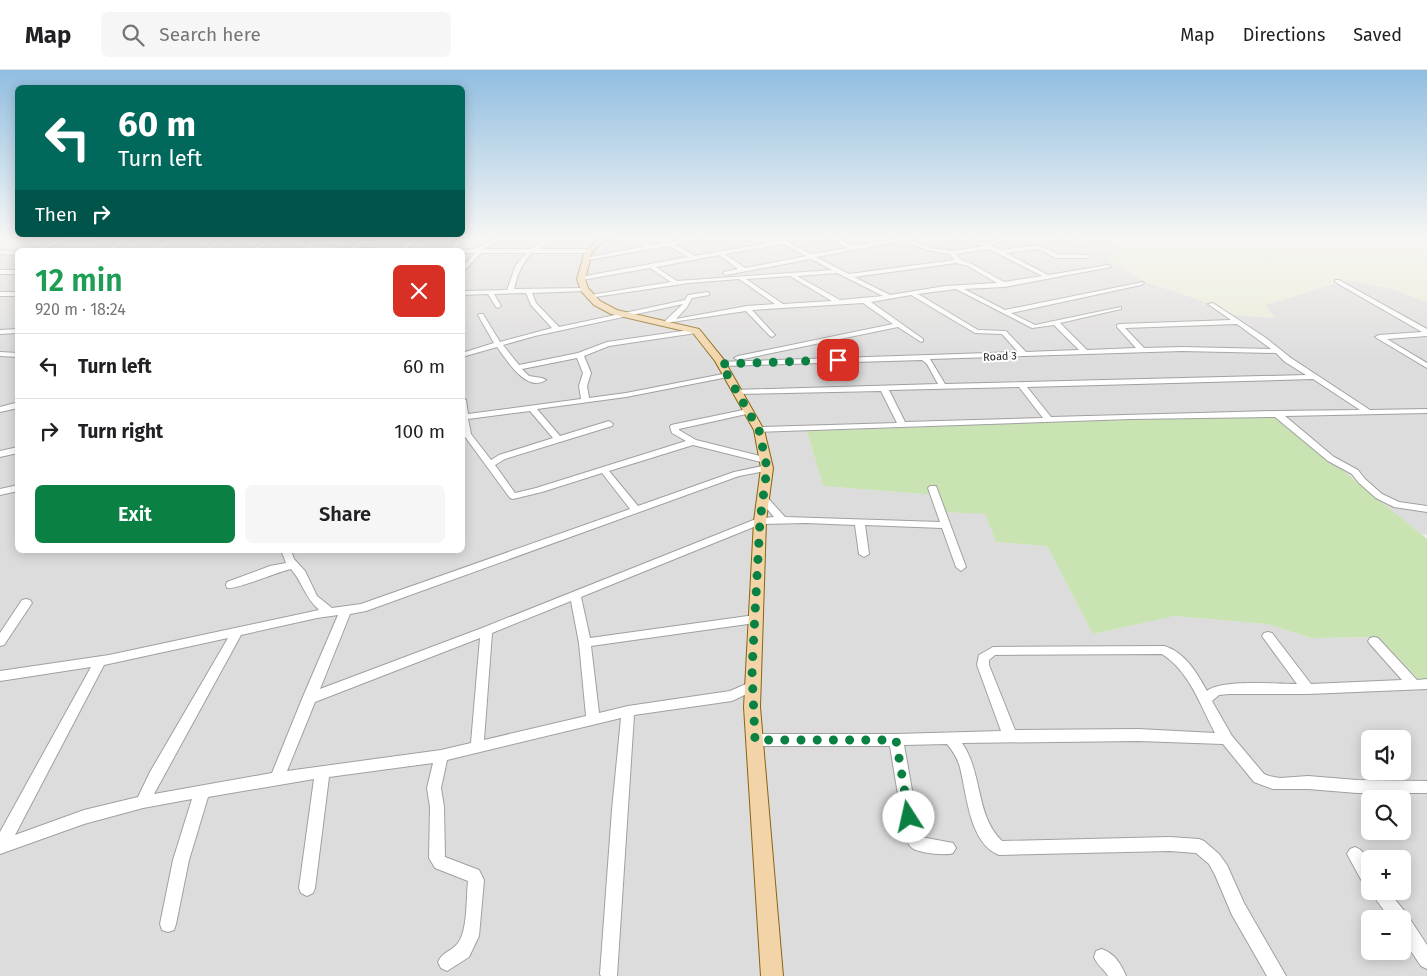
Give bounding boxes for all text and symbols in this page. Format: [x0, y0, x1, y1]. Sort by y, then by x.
search box [101, 12, 451, 57]
text: Map [25, 21, 71, 49]
icon: search [119, 21, 147, 49]
text: Search here [159, 23, 261, 46]
text: Map [1180, 24, 1215, 46]
text: Directions [1243, 24, 1325, 46]
text: Saved [1353, 24, 1402, 46]
text: 60 m [118, 103, 196, 145]
icon: left [35, 105, 100, 170]
text: Turn left [118, 145, 202, 172]
icon: right [87, 200, 115, 228]
text: Then [35, 203, 77, 226]
text: 12 min [35, 263, 123, 299]
button: close [393, 265, 445, 317]
text: 920 m · 18:24 [35, 300, 126, 319]
pin [817, 339, 859, 381]
icon: arrive [824, 346, 852, 374]
street label: Road 3 [983, 349, 1017, 364]
icon: left [35, 352, 63, 380]
text: Turn left [78, 355, 152, 378]
text: 60 m [403, 355, 445, 378]
icon: right [35, 417, 63, 445]
text: Turn right [78, 420, 163, 443]
text: 100 m [394, 420, 445, 443]
button: Exit [35, 485, 235, 543]
button: Share [245, 485, 445, 543]
map controls [1361, 730, 1411, 960]
button: sound [1361, 730, 1411, 780]
position arrow [882, 790, 934, 842]
button: search [1361, 790, 1411, 840]
button: + [1361, 850, 1411, 900]
button: − [1361, 910, 1411, 960]

